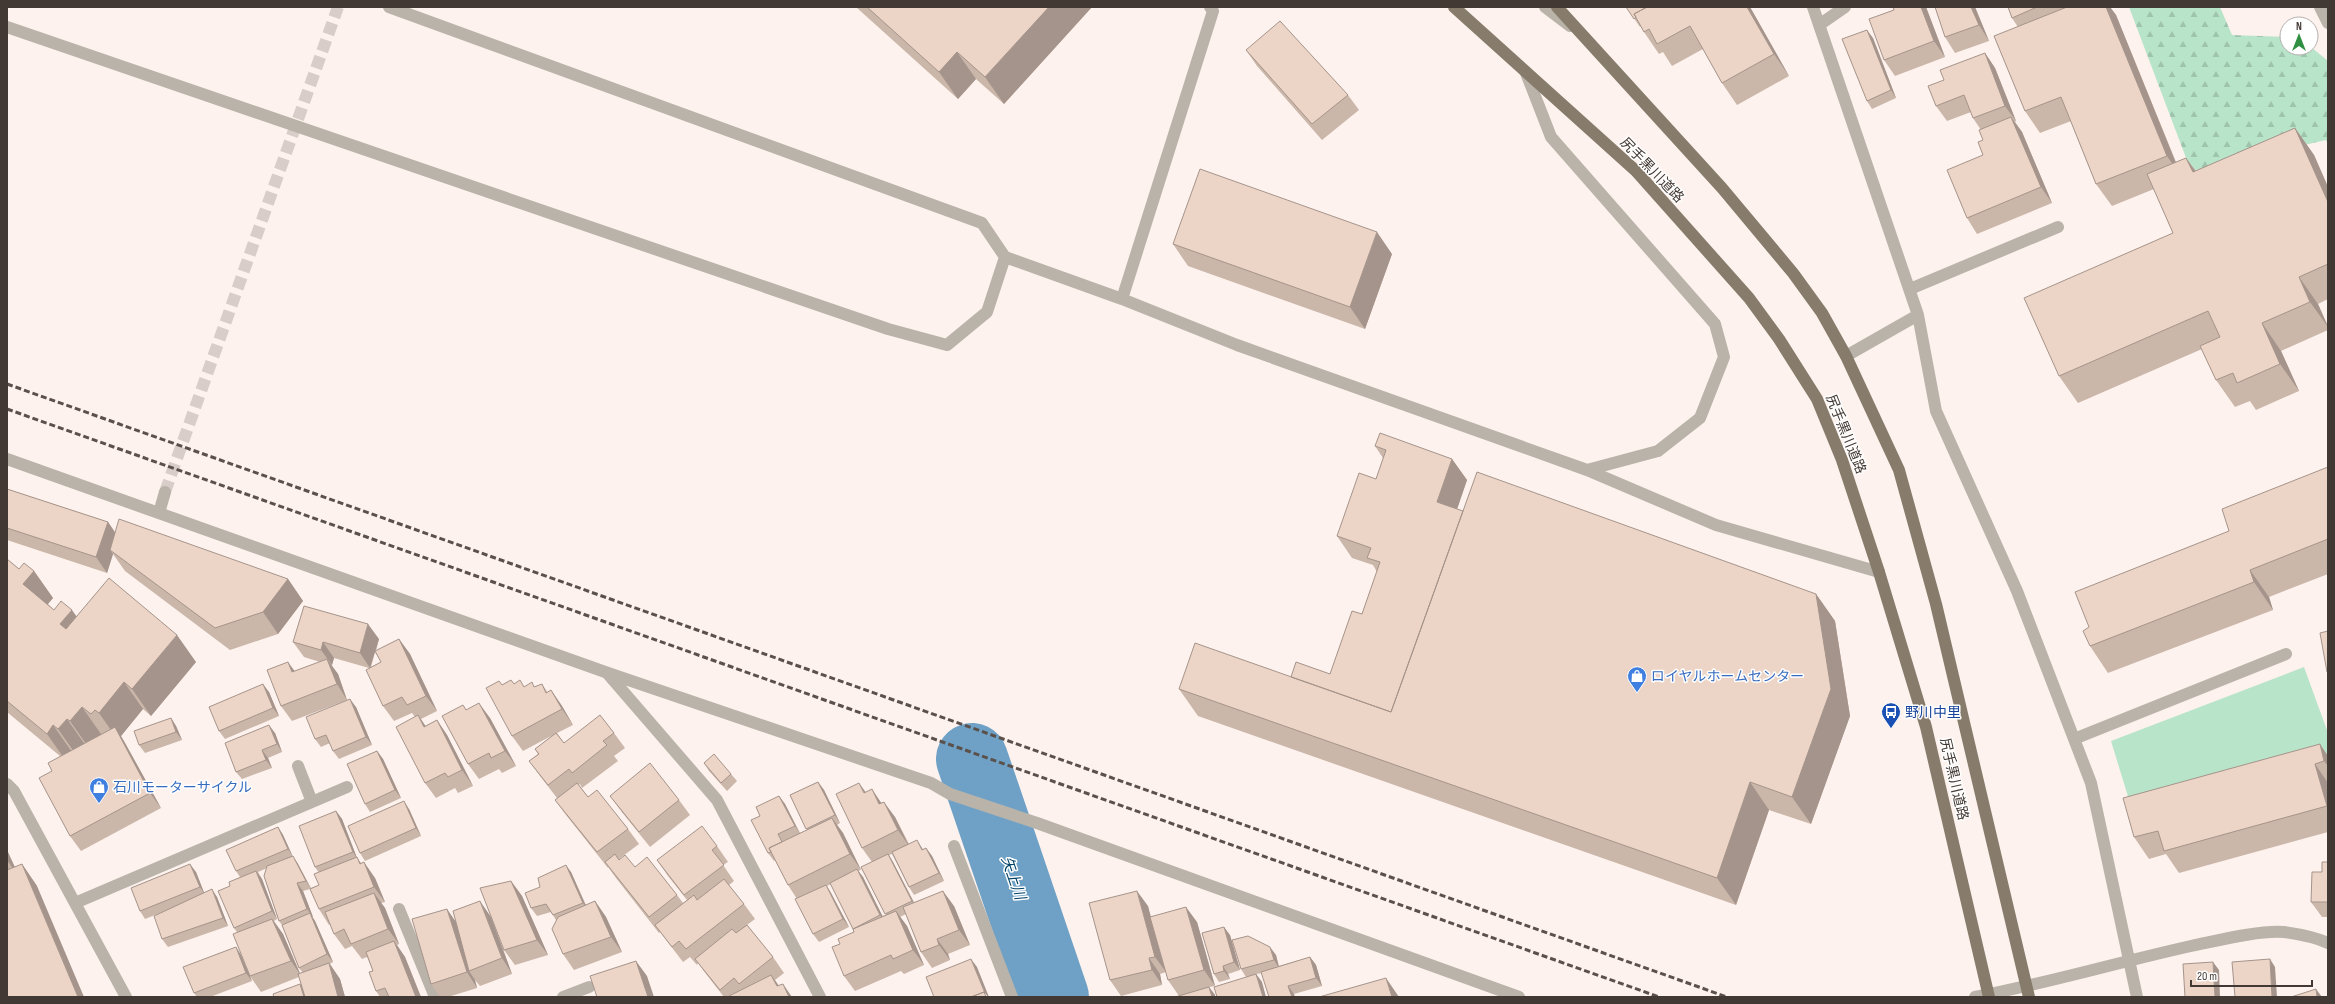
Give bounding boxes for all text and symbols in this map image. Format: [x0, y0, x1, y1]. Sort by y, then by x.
north arrow [2279, 16, 2319, 56]
text: N [2296, 20, 2302, 33]
street label: 尻手黒川道路 [1617, 134, 1687, 206]
street label: 尻手黒川道路 [1822, 392, 1870, 476]
shop icon: ロイヤルホームセンター [1626, 665, 1648, 693]
place label: ロイヤルホームセンター [1651, 668, 1804, 685]
bus stop icon: 野川中里 [1880, 701, 1902, 729]
place label: 野川中里 [1905, 704, 1961, 721]
street label: 尻手黒川道路 [1936, 736, 1972, 822]
shop icon: 石川モーターサイクル [88, 776, 110, 804]
place label: 石川モーターサイクル [113, 779, 252, 796]
water label: 矢上川 [997, 854, 1030, 904]
scale bar [2191, 962, 2312, 988]
text: 20 m [2197, 969, 2217, 984]

